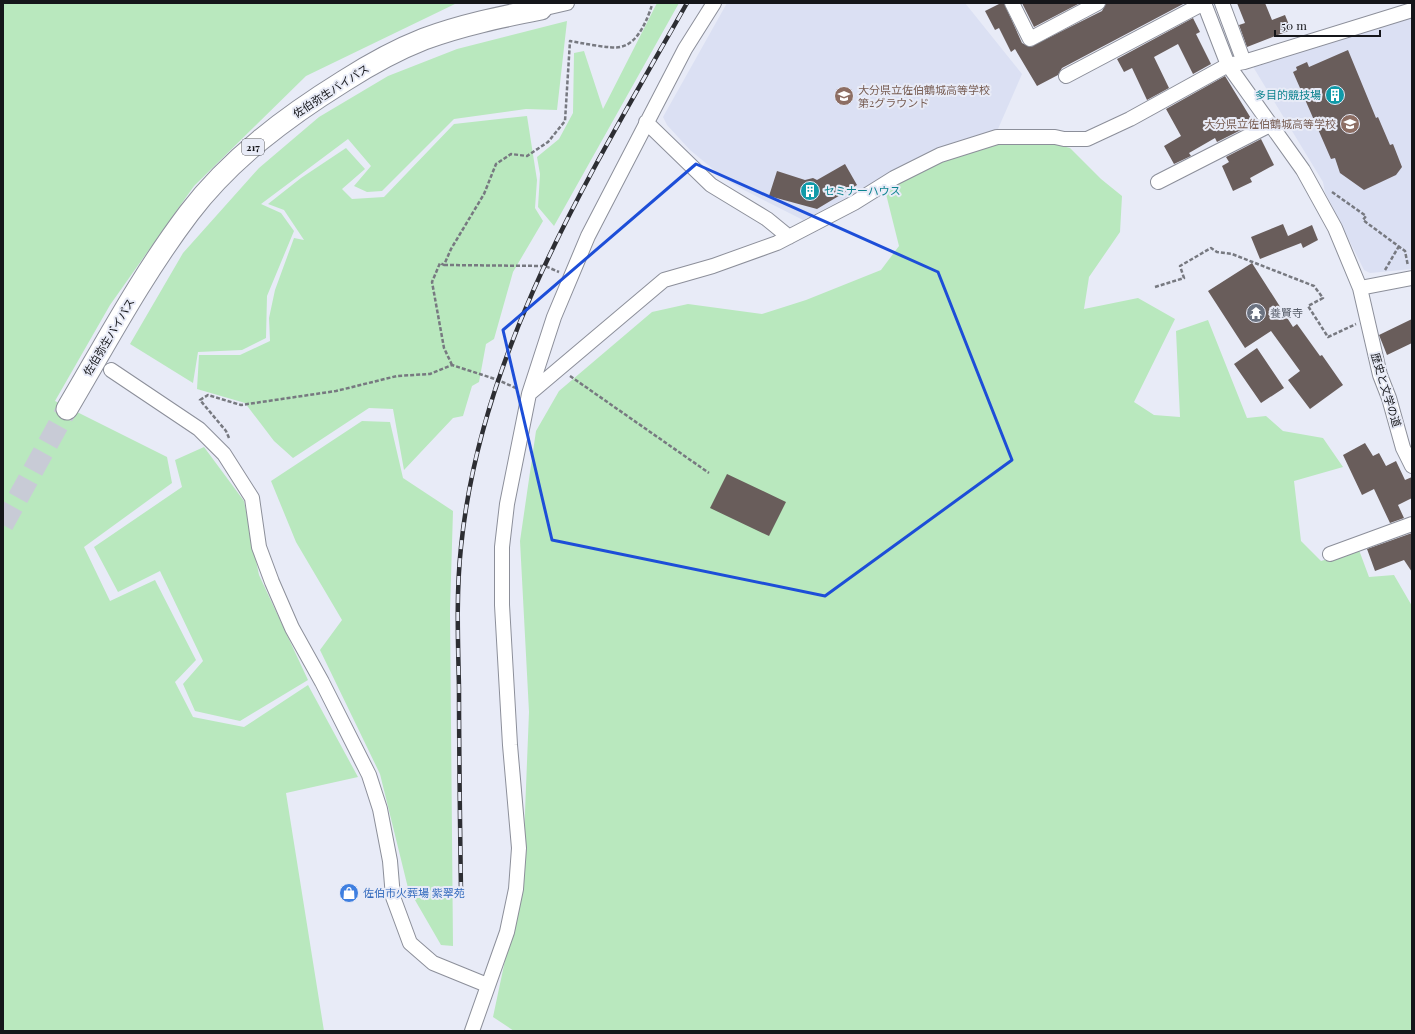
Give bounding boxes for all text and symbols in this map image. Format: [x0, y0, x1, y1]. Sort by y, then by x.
scale bar [1275, 12, 1380, 38]
text: 50 m [1281, 17, 1307, 33]
street label: 佐伯弥生バイパス [290, 60, 372, 121]
place label: 大分県立佐伯鶴城高等学校 第2グラウンド [858, 82, 990, 110]
building icon: 多目的競技場 [1324, 84, 1346, 106]
school or university icon: 大分県立佐伯鶴城高等学校 第2グラウンド [833, 85, 855, 107]
place label: 多目的競技場 [1255, 87, 1321, 102]
school or university icon: 大分県立佐伯鶴城高等学校 [1339, 113, 1361, 135]
place label: 大分県立佐伯鶴城高等学校 [1204, 116, 1336, 131]
road number: 217 [242, 139, 264, 155]
building icon: セミナーハウス [799, 180, 821, 202]
place label: セミナーハウス [824, 183, 901, 198]
street label: 佐伯弥生バイパス [80, 295, 138, 378]
temple icon: 養賢寺 [1245, 302, 1267, 324]
place label: 養賢寺 [1270, 305, 1303, 320]
street label: 歴史と文学の道 [1368, 351, 1405, 429]
shop icon: 佐伯市火葬場 紫翠苑 [338, 882, 360, 904]
place label: 佐伯市火葬場 紫翠苑 [363, 885, 465, 900]

